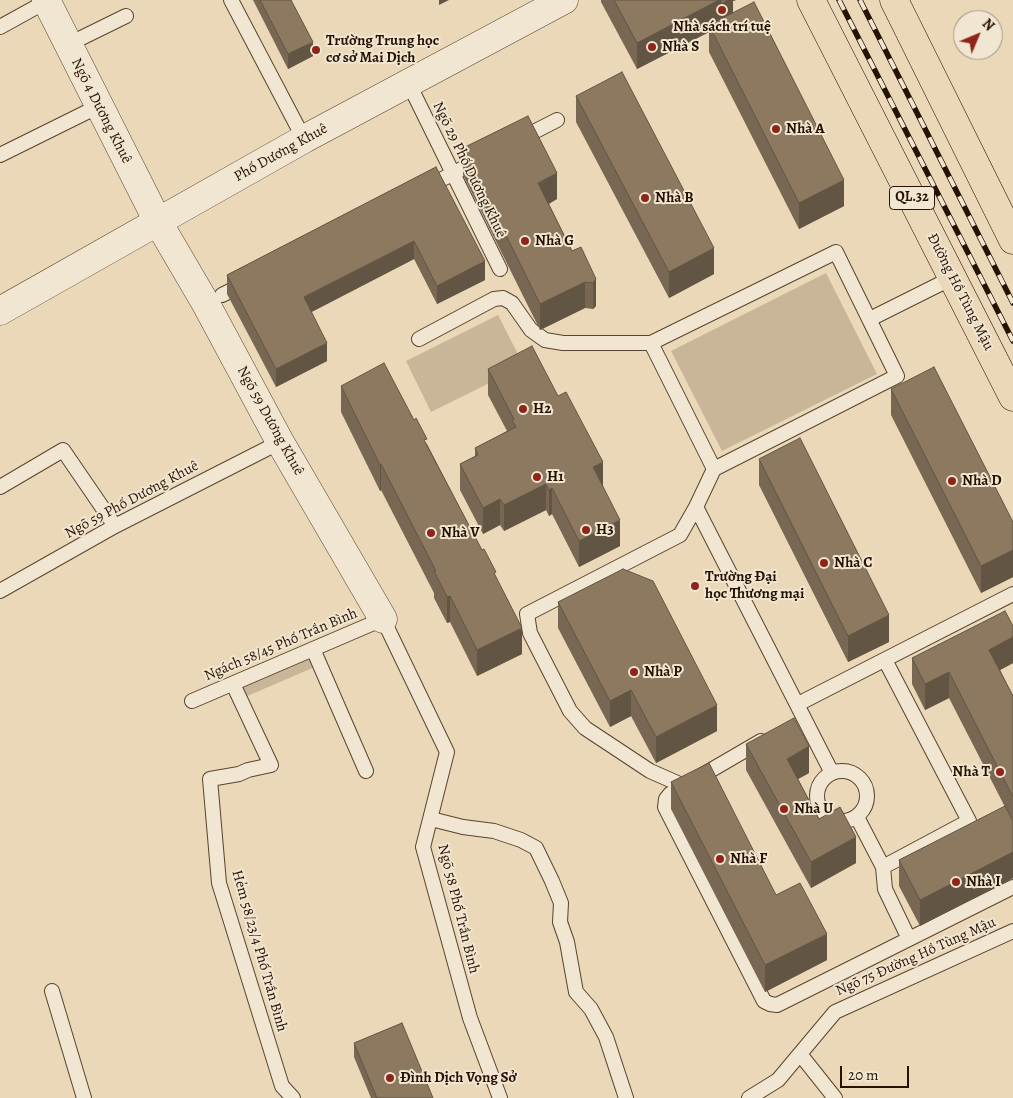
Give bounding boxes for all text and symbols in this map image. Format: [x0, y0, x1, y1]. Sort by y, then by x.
marker: Nhà sách trí tuệ [716, 4, 728, 16]
north arrow [953, 10, 1003, 60]
text: N [978, 14, 999, 35]
place label: Nhà sách trí tuệ [673, 18, 771, 36]
place label: Trường Trung học cơ sở Mai Dịch [326, 32, 439, 67]
place label: Nhà S [662, 38, 699, 56]
marker: Nhà S [646, 41, 658, 53]
marker: Trường Trung học cơ sở Mai Dịch [310, 44, 322, 56]
street label: Ngõ 4 Dương Khuê [67, 55, 135, 167]
street label: Ngõ 29 Phố Dương Khuê [428, 99, 510, 241]
street label: Phố Dương Khuê [231, 120, 331, 186]
place label: Nhà A [786, 120, 825, 138]
marker: Nhà A [770, 123, 782, 135]
road number: QL.32 [890, 187, 934, 210]
place label: Nhà B [655, 189, 694, 207]
marker: Nhà B [639, 192, 651, 204]
street label: Đường Hồ Tùng Mậu [923, 230, 997, 354]
place label: Nhà G [535, 232, 574, 250]
marker: Nhà G [519, 235, 531, 247]
street label: Ngõ 59 Dương Khuê [232, 363, 308, 479]
place label: H2 [533, 400, 551, 418]
marker: H2 [517, 403, 529, 415]
street label: Ngõ 59 Phố Dương Khuê [62, 457, 202, 543]
place label: H1 [547, 468, 564, 486]
marker: H1 [531, 471, 543, 483]
place label: Nhà D [962, 472, 1002, 490]
marker: Nhà D [946, 475, 958, 487]
place label: H3 [596, 521, 614, 539]
place label: Nhà V [441, 524, 479, 542]
marker: H3 [580, 524, 592, 536]
marker: Nhà V [425, 527, 437, 539]
place label: Nhà C [834, 554, 872, 572]
marker: Nhà C [818, 557, 830, 569]
place label: Trường Đại học Thương mại [705, 568, 804, 603]
marker: Trường Đại học Thương mại [689, 580, 701, 592]
street label: Ngách 58/45 Phố Trần Bình [202, 605, 360, 685]
place label: Nhà P [644, 663, 682, 681]
marker: Nhà P [628, 666, 640, 678]
place label: Nhà T [952, 763, 990, 781]
marker: Nhà T [994, 766, 1006, 778]
place label: Nhà U [794, 800, 833, 818]
marker: Nhà U [778, 803, 790, 815]
street label: Ngõ 58 Phố Trần Bình [433, 842, 483, 976]
place label: Nhà F [730, 850, 767, 868]
marker: Nhà F [714, 853, 726, 865]
street label: Hẻm 58/23/4 Phố Trần Bình [227, 868, 291, 1034]
place label: Nhà I [966, 873, 1001, 891]
marker: Nhà I [950, 876, 962, 888]
street label: Ngõ 75 Đường Hồ Tùng Mậu [833, 914, 999, 1000]
scale bar [843, 1056, 912, 1088]
text: 20 m [848, 1065, 879, 1085]
place label: Đình Dịch Vọng Sở [400, 1069, 516, 1087]
marker: Đình Dịch Vọng Sở [384, 1072, 396, 1084]

